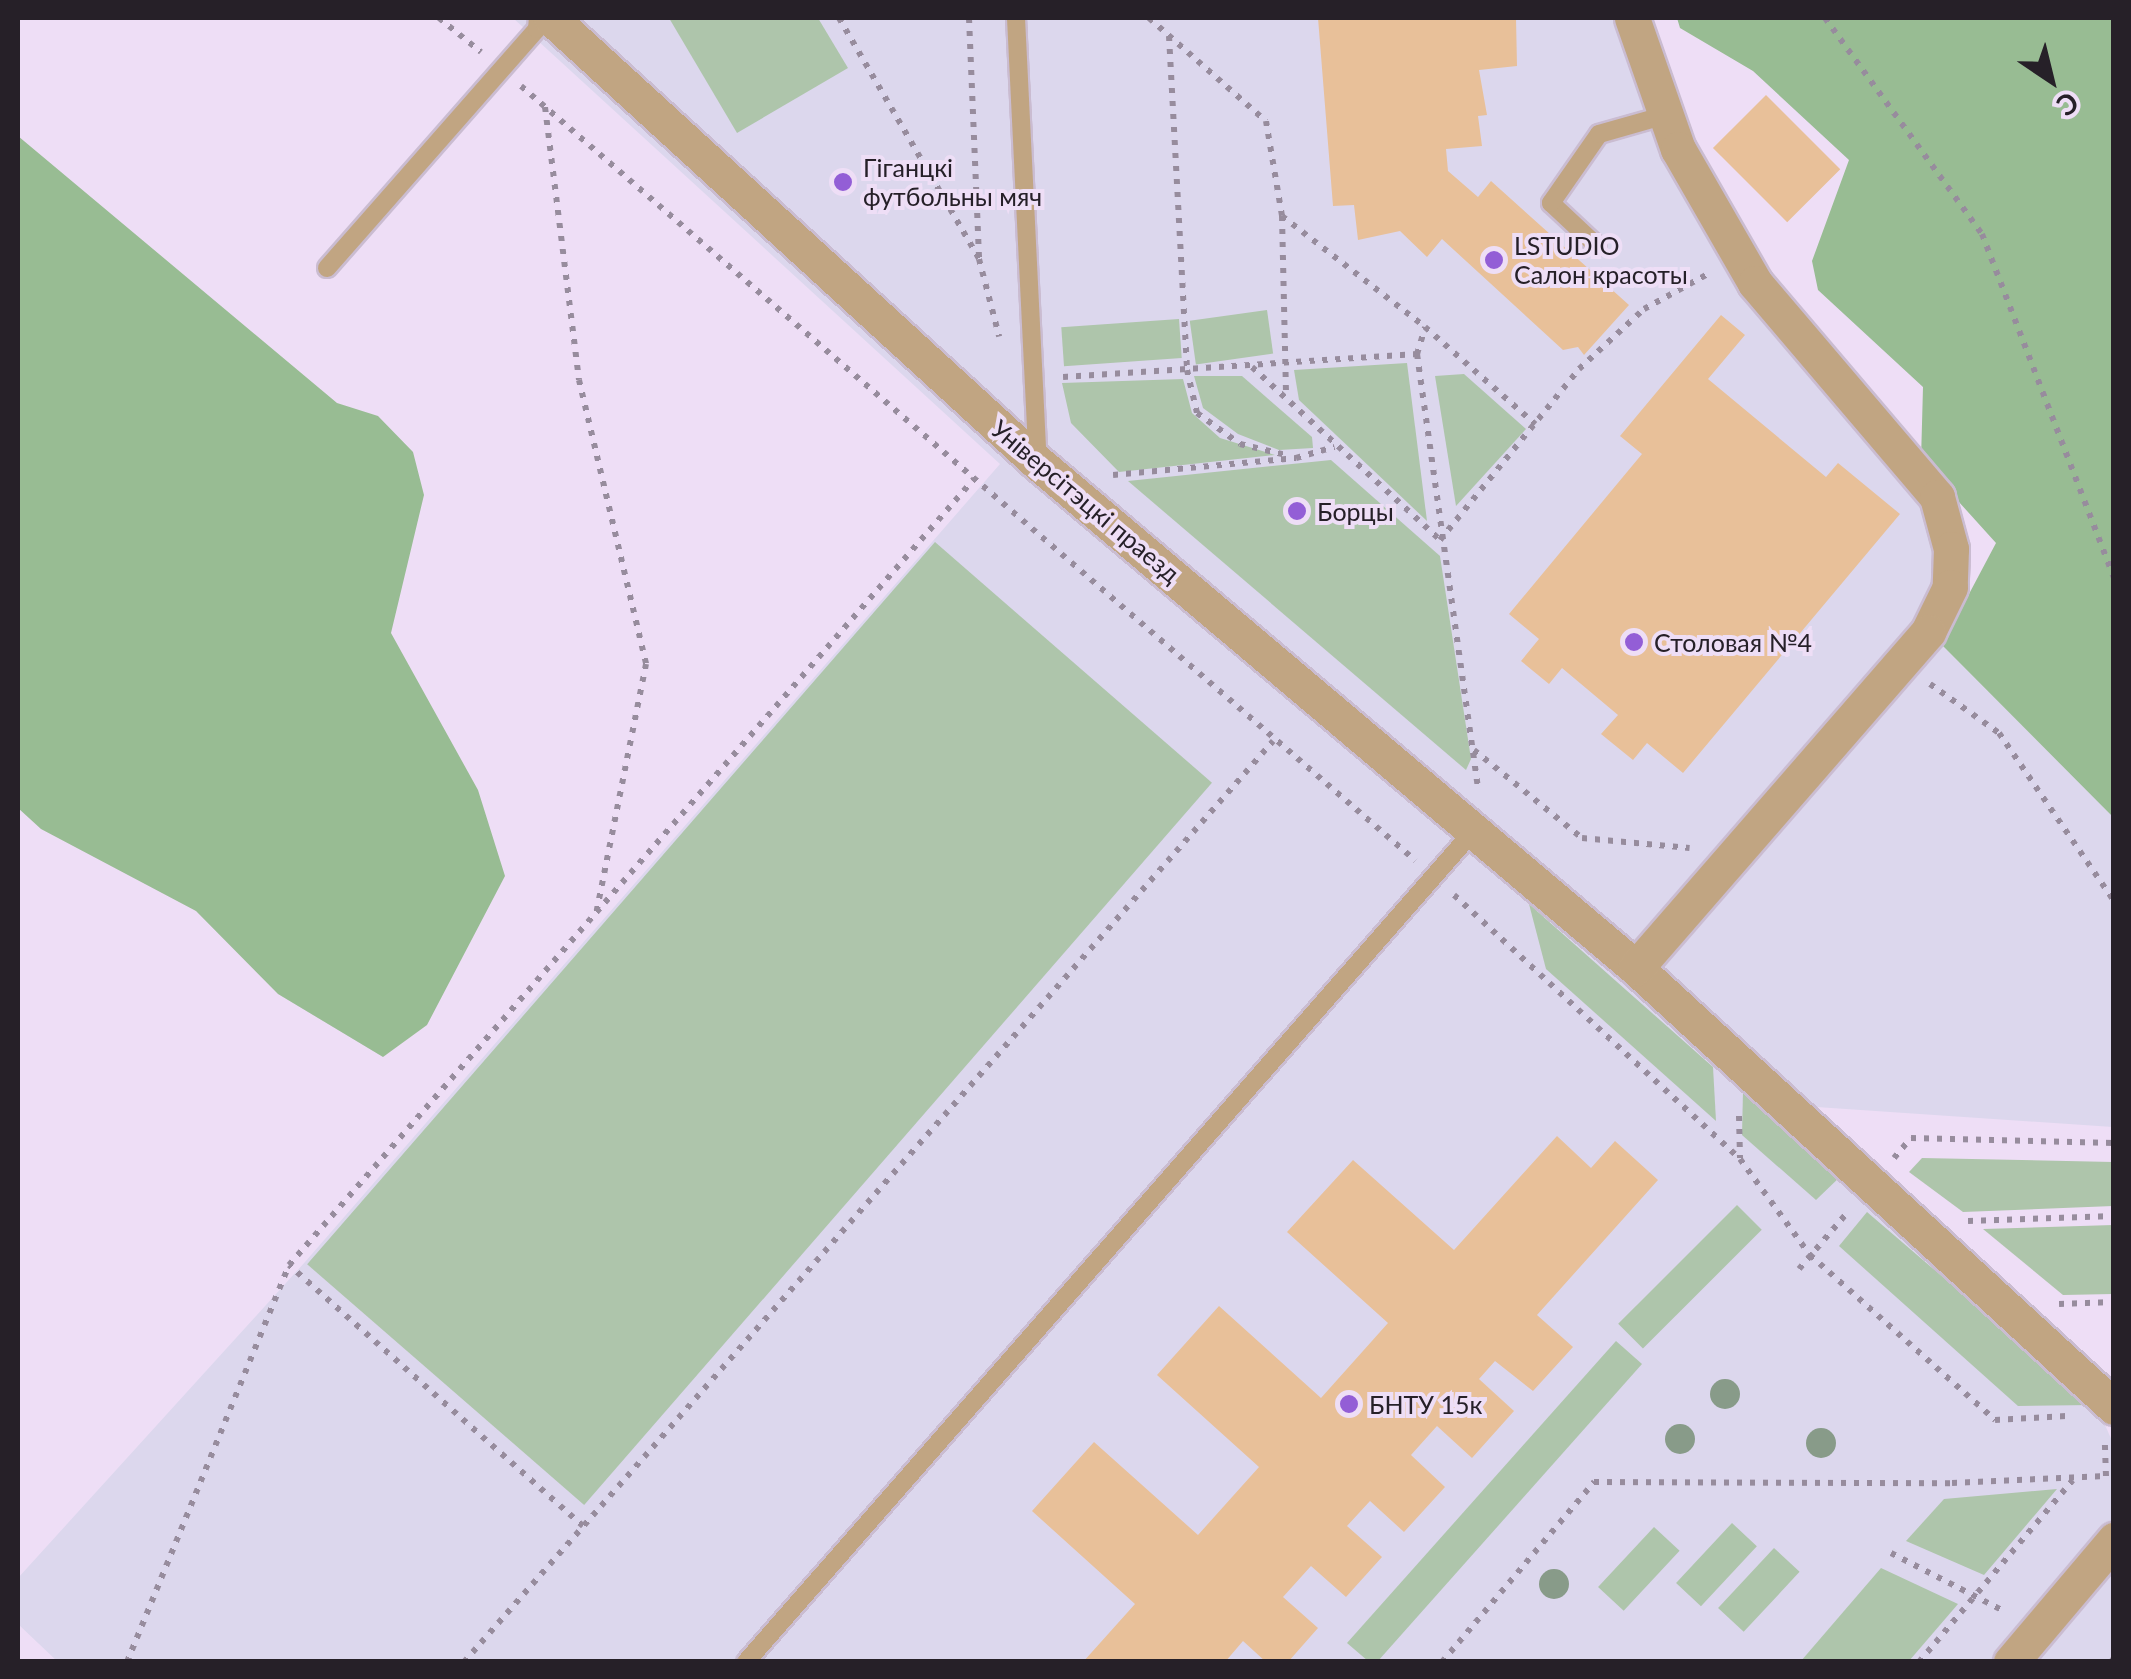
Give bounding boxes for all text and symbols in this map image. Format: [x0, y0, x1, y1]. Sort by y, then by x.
north arrow [2001, 30, 2101, 130]
text: С [2051, 85, 2086, 124]
place label: Гіганцкі футбольны мяч [863, 153, 1042, 212]
marker: Гіганцкі футбольны мяч [832, 171, 854, 193]
place label: LSTUDIO Салон красоты [1514, 231, 1688, 290]
marker: LSTUDIO Салон красоты [1483, 249, 1505, 271]
street label: Універсітэцкі праезд [986, 413, 1186, 589]
place label: Борцы [1317, 496, 1394, 526]
marker: Борцы [1286, 500, 1308, 522]
place label: Столовая №4 [1654, 627, 1812, 657]
marker: Столовая №4 [1623, 631, 1645, 653]
place label: БНТУ 15к [1369, 1389, 1482, 1419]
marker: БНТУ 15к [1338, 1393, 1360, 1415]

